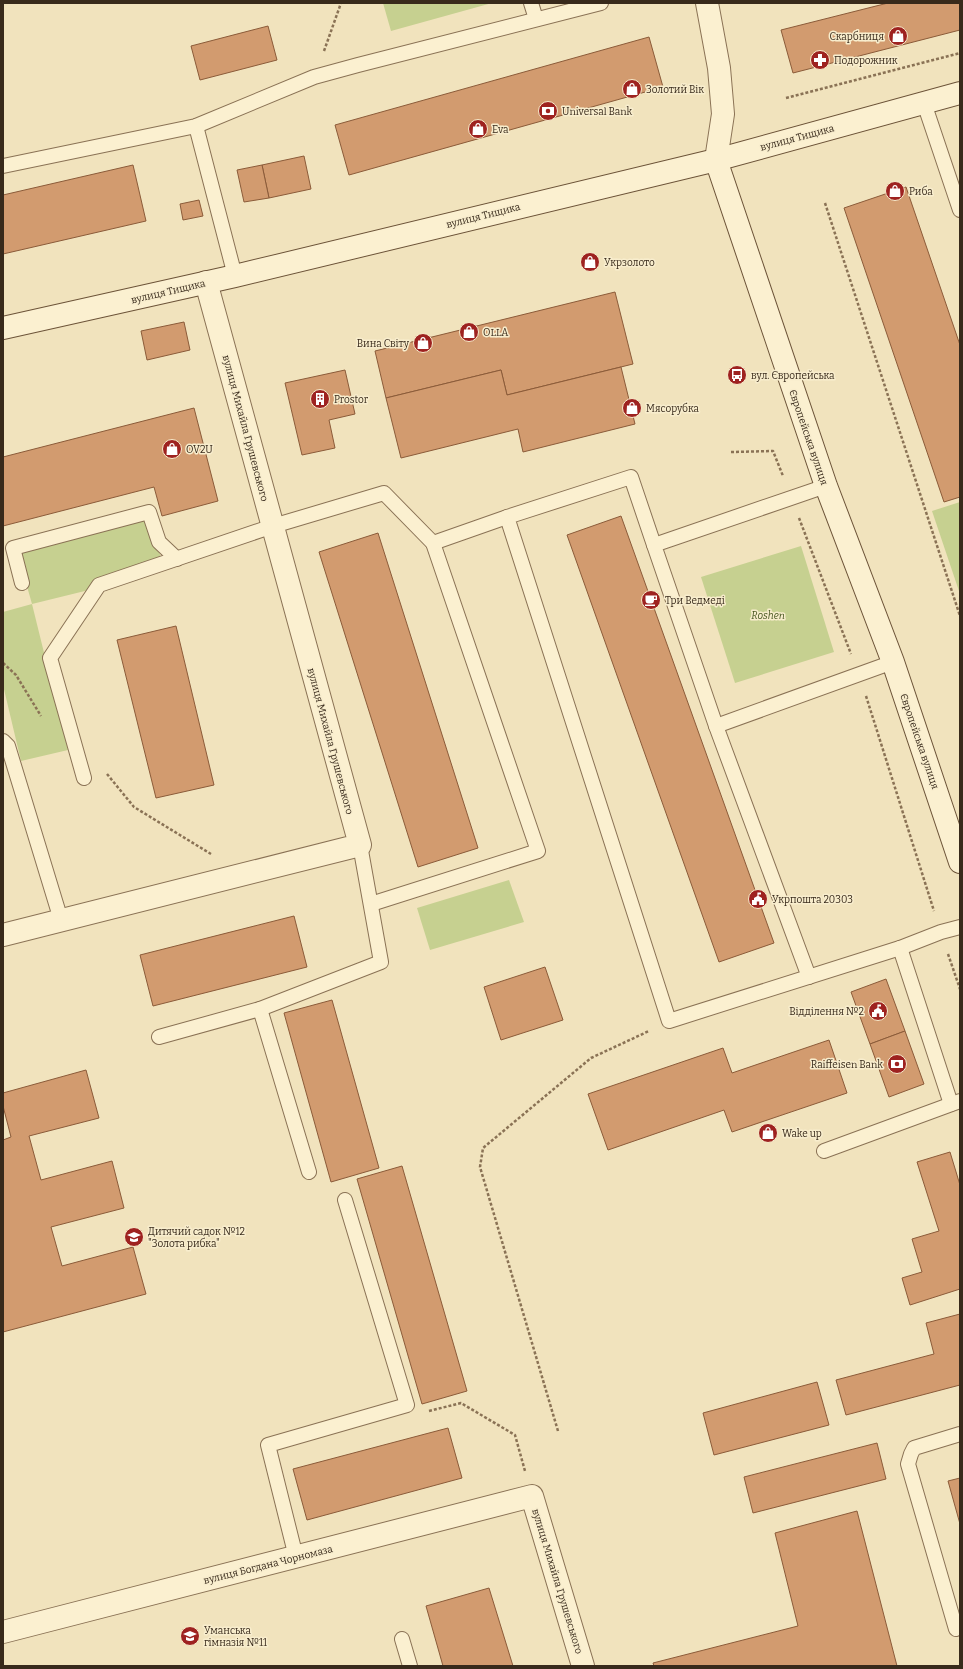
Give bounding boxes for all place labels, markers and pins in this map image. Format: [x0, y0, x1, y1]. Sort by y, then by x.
shop icon: Скарбниця [887, 25, 909, 47]
place label: Скарбниця [830, 30, 884, 43]
pharmacy icon: Подорожник [809, 49, 831, 71]
place label: Подорожник [834, 55, 898, 67]
shop icon: Золотий Вік [621, 78, 643, 100]
place label: Золотий Вік [646, 84, 704, 96]
bank icon: Universal Bank [537, 100, 559, 122]
place label: Universal Bank [562, 106, 633, 118]
shop icon: Eva [467, 118, 489, 140]
place label: Eva [492, 124, 509, 136]
shop icon: Риба [884, 180, 906, 202]
place label: Риба [909, 185, 933, 198]
shop icon: Укрзолото [579, 251, 601, 273]
place label: Укрзолото [604, 257, 655, 269]
shop icon: OLLA [458, 321, 480, 343]
place label: OLLA [483, 327, 509, 339]
shop icon: Вина Світу [412, 332, 434, 354]
place label: Вина Світу [357, 338, 410, 350]
bus stop icon: вул. Європейська [726, 364, 748, 386]
place label: вул. Європейська [751, 370, 835, 382]
building icon: Prostor [309, 388, 331, 410]
place label: Prostor [334, 394, 369, 406]
shop icon: Мясорубка [621, 397, 643, 419]
place label: Мясорубка [646, 402, 700, 415]
shop icon: OV2U [161, 438, 183, 460]
place label: OV2U [186, 444, 213, 456]
cafe icon: Три Ведмеді [640, 589, 662, 611]
place label: Три Ведмеді [665, 595, 725, 607]
public building icon: Укрпошта 20303 [747, 888, 769, 910]
place label: Укрпошта 20303 [772, 894, 853, 906]
public building icon: Відділення №2 [867, 1000, 889, 1022]
place label: Відділення №2 [789, 1006, 864, 1018]
bank icon: Raiffeisen Bank [886, 1053, 908, 1075]
place label: Raiffeisen Bank [811, 1059, 883, 1071]
shop icon: Wake up [757, 1122, 779, 1144]
place label: Wake up [782, 1128, 822, 1140]
school or university icon: Дитячий садок №12 "Золота рибка" [123, 1226, 145, 1248]
place label: Дитячий садок №12 "Золота рибка" [148, 1226, 245, 1250]
school or university icon: Уманська гімназія №11 [179, 1625, 201, 1647]
place label: Уманська гімназія №11 [204, 1625, 267, 1649]

